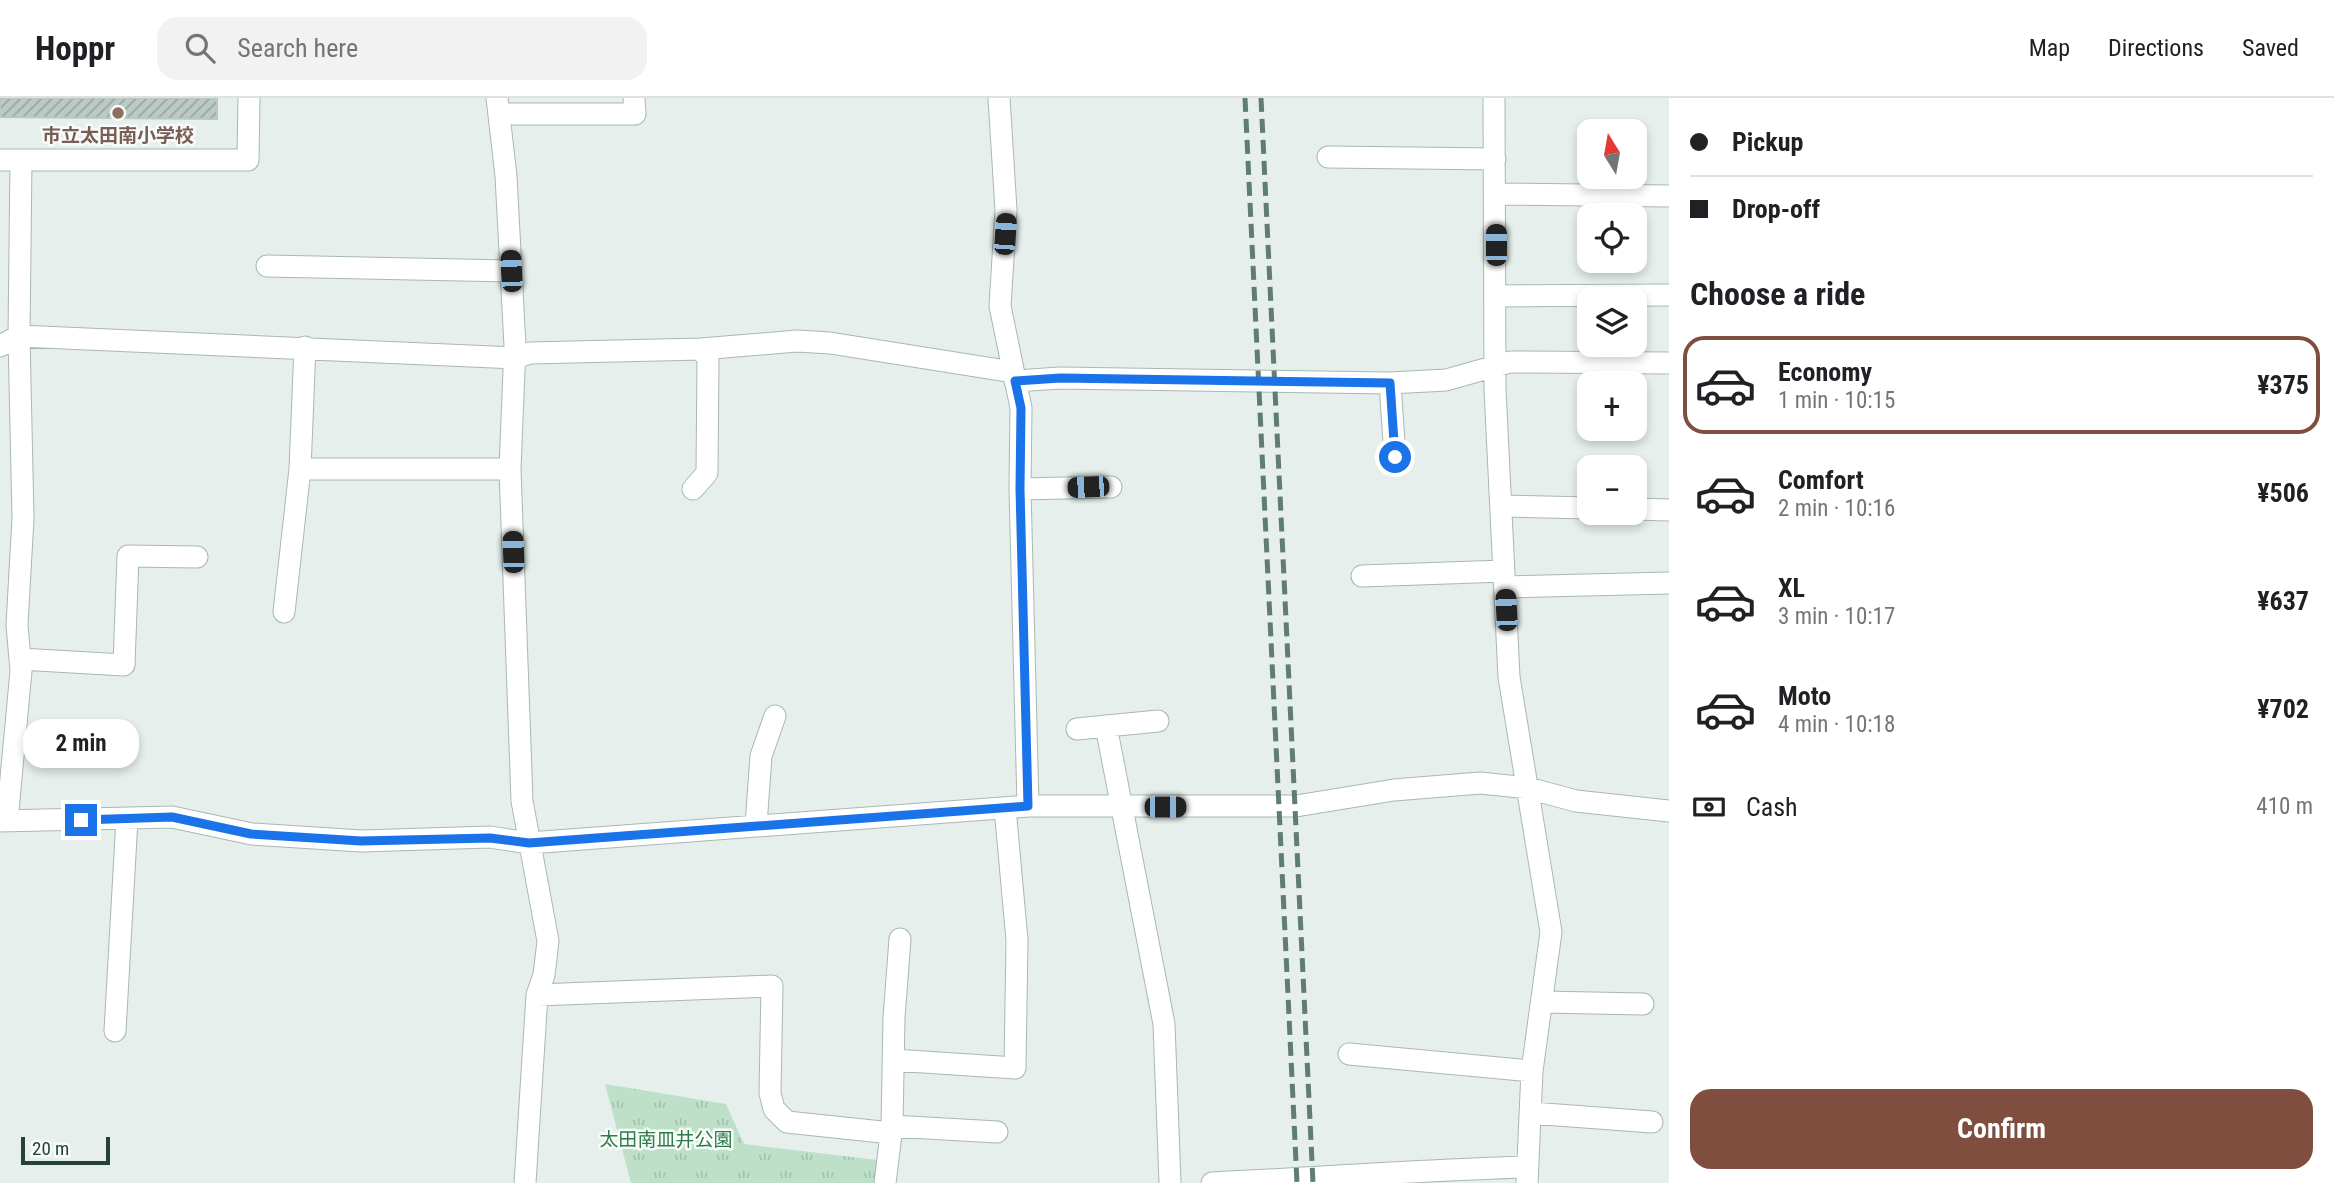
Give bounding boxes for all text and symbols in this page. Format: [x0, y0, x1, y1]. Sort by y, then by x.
search box [157, 17, 647, 80]
text: Hoppr [35, 29, 115, 68]
icon: search [181, 29, 219, 67]
text: Search here [237, 33, 358, 63]
text: Map [2029, 34, 2070, 62]
text: Directions [2108, 34, 2204, 62]
text: Saved [2242, 34, 2299, 62]
marker: 市立太田南小学校 [110, 105, 126, 121]
north arrow [1577, 119, 1647, 189]
map controls [1577, 119, 1647, 525]
place label: 市立太田南小学校 [42, 124, 194, 147]
text: Pickup [1732, 127, 1803, 157]
text: Drop-off [1732, 194, 1820, 224]
button: locate [1577, 203, 1647, 273]
car [994, 212, 1017, 256]
car [1486, 224, 1507, 266]
car [500, 249, 523, 293]
text: Choose a ride [1690, 275, 1865, 313]
button: layers [1577, 287, 1647, 357]
icon: car [1694, 354, 1757, 417]
text: Economy [1778, 357, 1872, 387]
text: ¥375 [2257, 370, 2309, 400]
button: + [1577, 371, 1647, 441]
text: 1 min · 10:15 [1778, 387, 1895, 414]
route start [1379, 441, 1411, 473]
button: − [1577, 455, 1647, 525]
icon: car [1694, 462, 1757, 525]
text: Comfort [1778, 465, 1864, 495]
car [1067, 476, 1110, 498]
text: ¥506 [2257, 478, 2309, 508]
text: 2 min · 10:16 [1778, 495, 1895, 522]
car [502, 531, 525, 573]
icon: car [1694, 570, 1757, 633]
text: XL [1778, 573, 1805, 603]
text: ¥637 [2257, 586, 2309, 616]
car [1495, 588, 1518, 632]
text: 3 min · 10:17 [1778, 603, 1895, 630]
icon: car [1694, 678, 1757, 741]
text: Moto [1778, 681, 1831, 711]
text: ¥702 [2257, 694, 2309, 724]
text: 4 min · 10:18 [1778, 711, 1895, 738]
callout: 2 min [23, 718, 139, 768]
text: 2 min [55, 730, 107, 757]
icon: cash [1690, 788, 1728, 826]
text: Cash [1746, 792, 1798, 822]
text: 410 m [2256, 793, 2313, 820]
car [1145, 797, 1187, 818]
route end [65, 804, 97, 836]
button: Confirm [1690, 1089, 2313, 1169]
park label: 太田南皿井公園 [599, 1128, 733, 1151]
scale bar [21, 1134, 110, 1166]
text: 20 m [32, 1137, 69, 1160]

